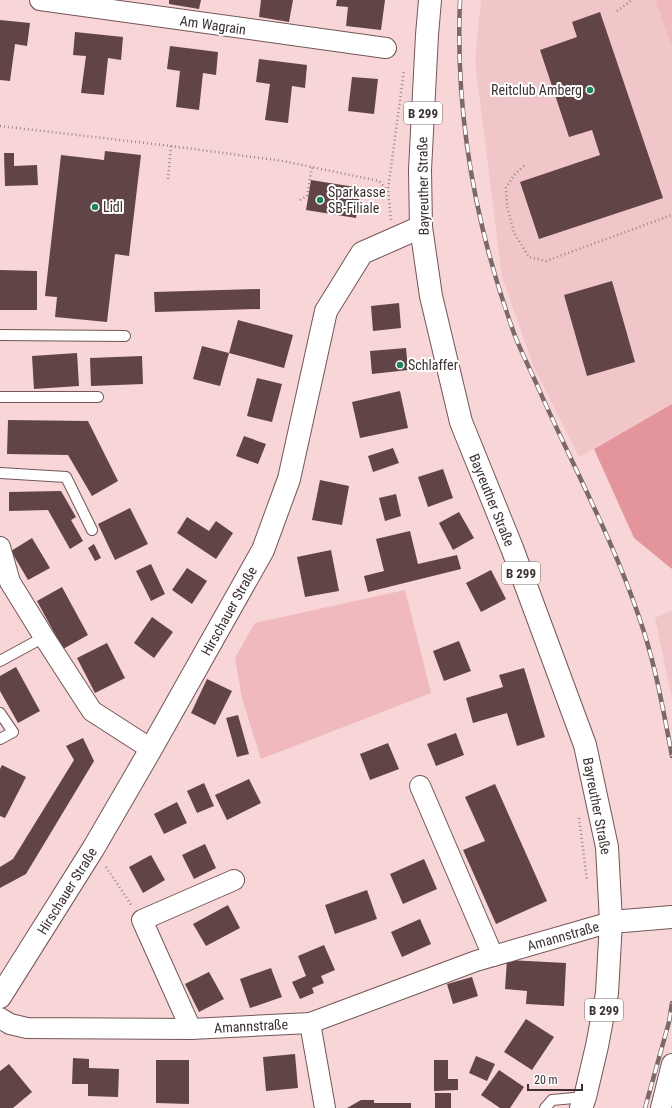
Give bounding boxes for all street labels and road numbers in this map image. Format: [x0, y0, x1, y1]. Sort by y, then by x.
street label: Am Wagrain [179, 12, 247, 38]
road number: B 299 [404, 102, 442, 124]
street label: Bayreuther Straße [414, 136, 432, 235]
street label: Bayreuther Straße [466, 451, 518, 549]
road number: B 299 [502, 562, 540, 584]
street label: Hirschauer Straße [198, 563, 260, 658]
street label: Bayreuther Straße [580, 756, 614, 856]
street label: Hirschauer Straße [34, 844, 100, 937]
street label: Amannstraße [525, 918, 601, 954]
road number: B 299 [585, 999, 623, 1021]
street label: Amannstraße [214, 1016, 289, 1036]

